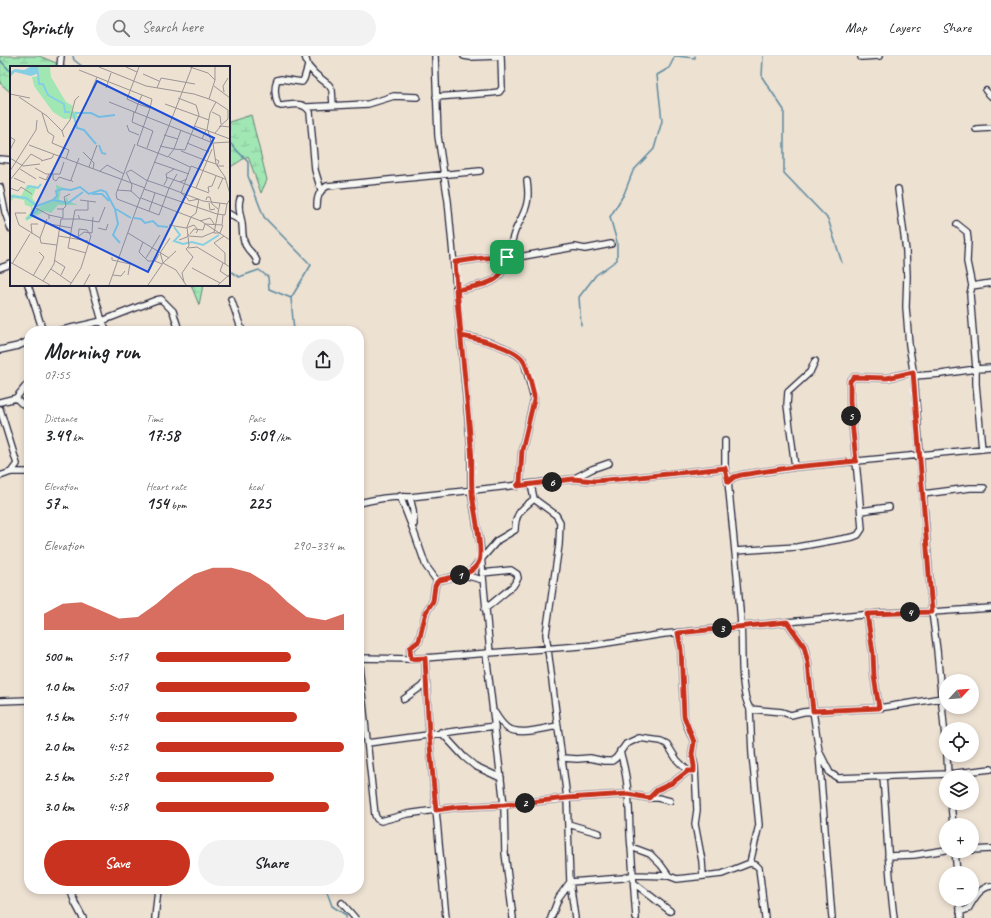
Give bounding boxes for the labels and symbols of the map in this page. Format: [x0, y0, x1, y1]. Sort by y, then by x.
inset map [10, 66, 230, 286]
pin [490, 240, 524, 274]
pin: 5 [841, 406, 861, 426]
pin: 6 [542, 472, 562, 492]
pin: 1 [450, 565, 470, 585]
pin: 4 [900, 602, 920, 622]
pin: 3 [712, 618, 732, 638]
north arrow [939, 674, 979, 714]
pin: 2 [515, 793, 535, 813]

